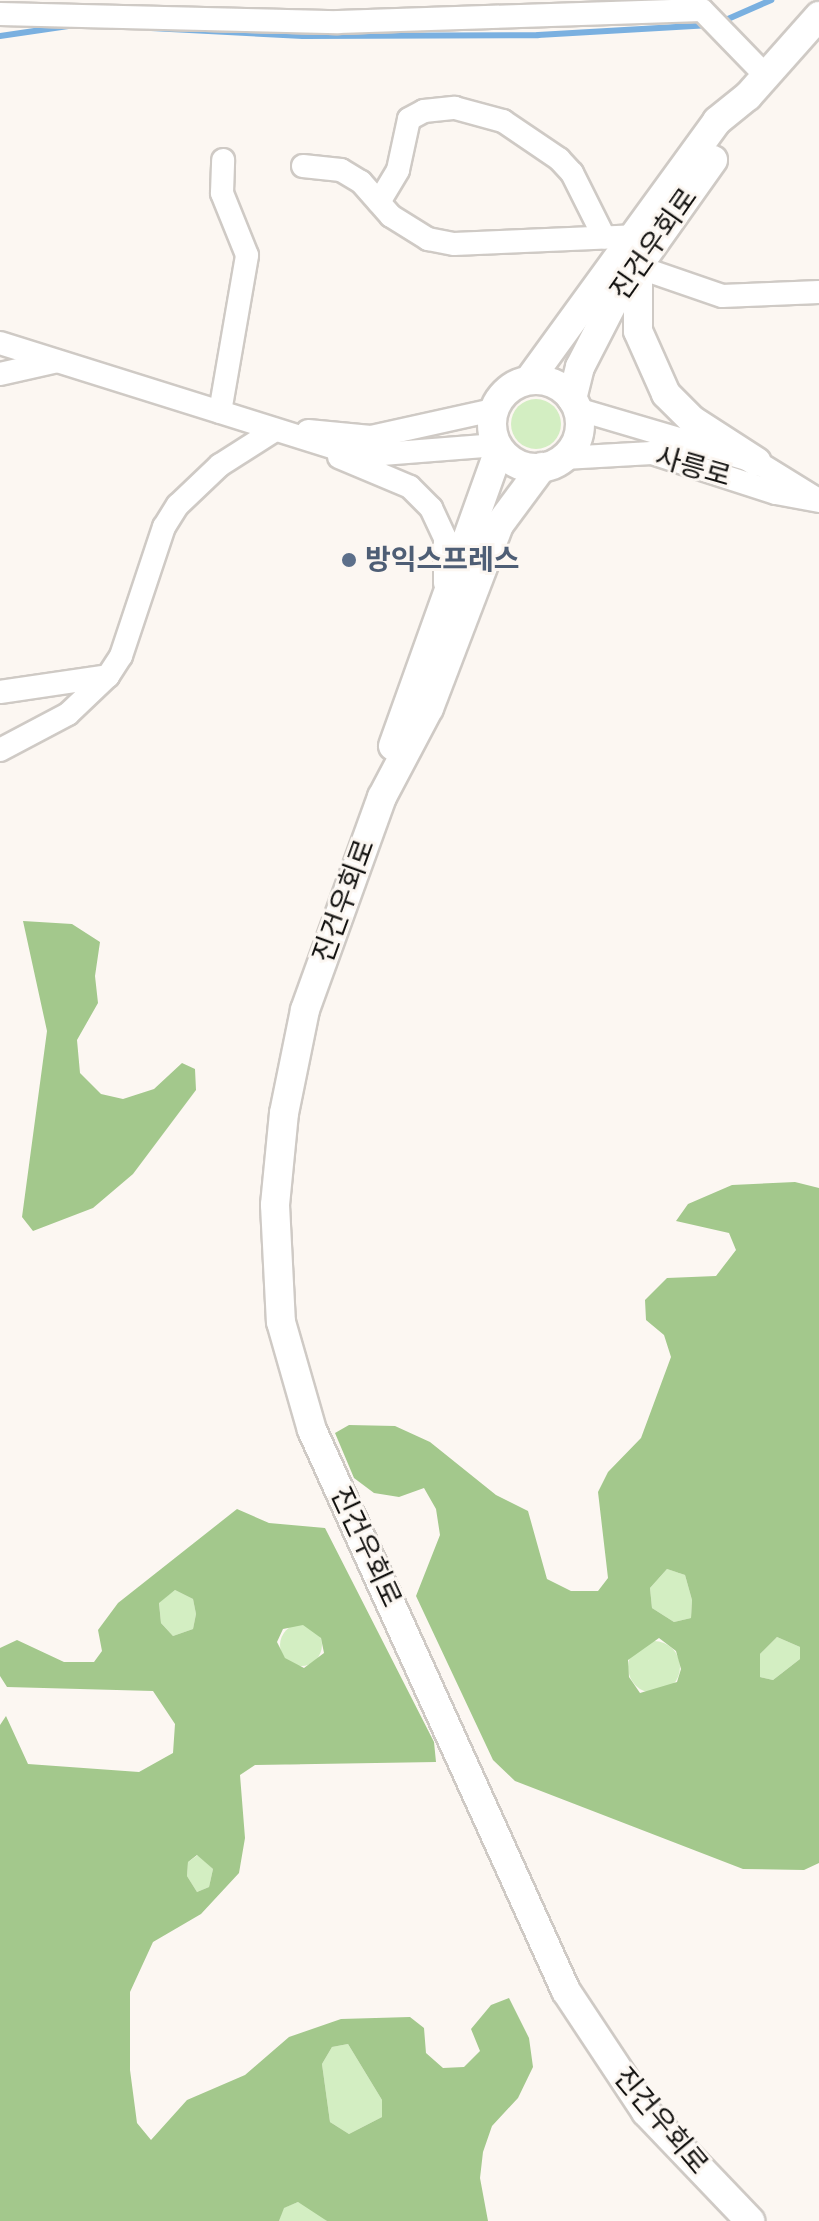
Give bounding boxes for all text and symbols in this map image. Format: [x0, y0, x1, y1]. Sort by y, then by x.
street label: 진건우회로 [603, 182, 705, 306]
street label: 사릉로 [651, 440, 735, 494]
place label: 방익스프레스 [365, 543, 520, 577]
marker: 방익스프레스 [340, 551, 358, 569]
street label: 진건우회로 [306, 835, 382, 967]
street label: 진건우회로 [324, 1482, 408, 1612]
street label: 진건우회로 [607, 2061, 715, 2181]

